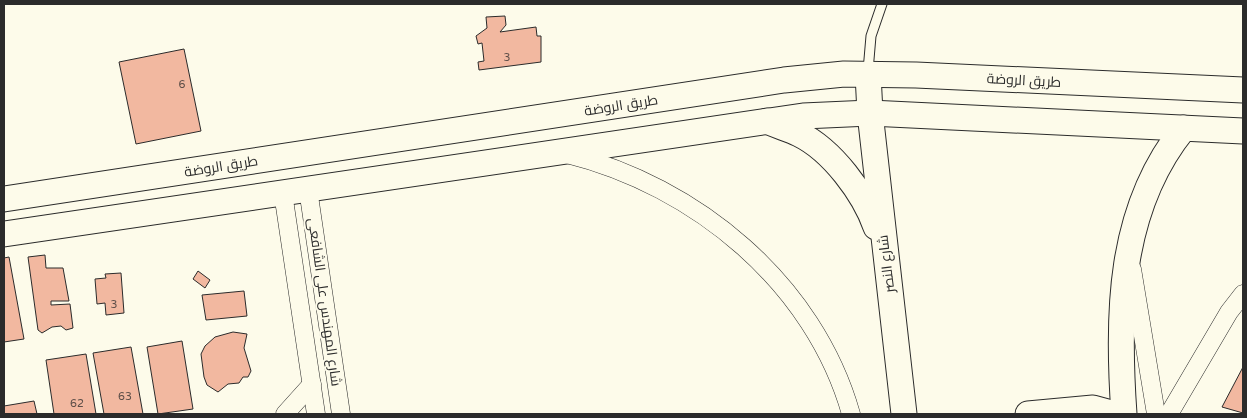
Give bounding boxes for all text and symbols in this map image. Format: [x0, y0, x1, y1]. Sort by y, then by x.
house number: 3 [504, 51, 511, 64]
street label: طريق الروضة [986, 70, 1062, 91]
house number: 6 [179, 78, 186, 91]
street label: طريق الروضة [583, 91, 659, 120]
street label: طريق الروضة [183, 152, 259, 181]
street label: شارع المهندس على الشافعى [304, 217, 345, 387]
street label: شارع النصر [875, 234, 899, 295]
house number: 3 [111, 298, 118, 311]
house number: 63 [118, 390, 132, 403]
house number: 62 [70, 397, 84, 410]

